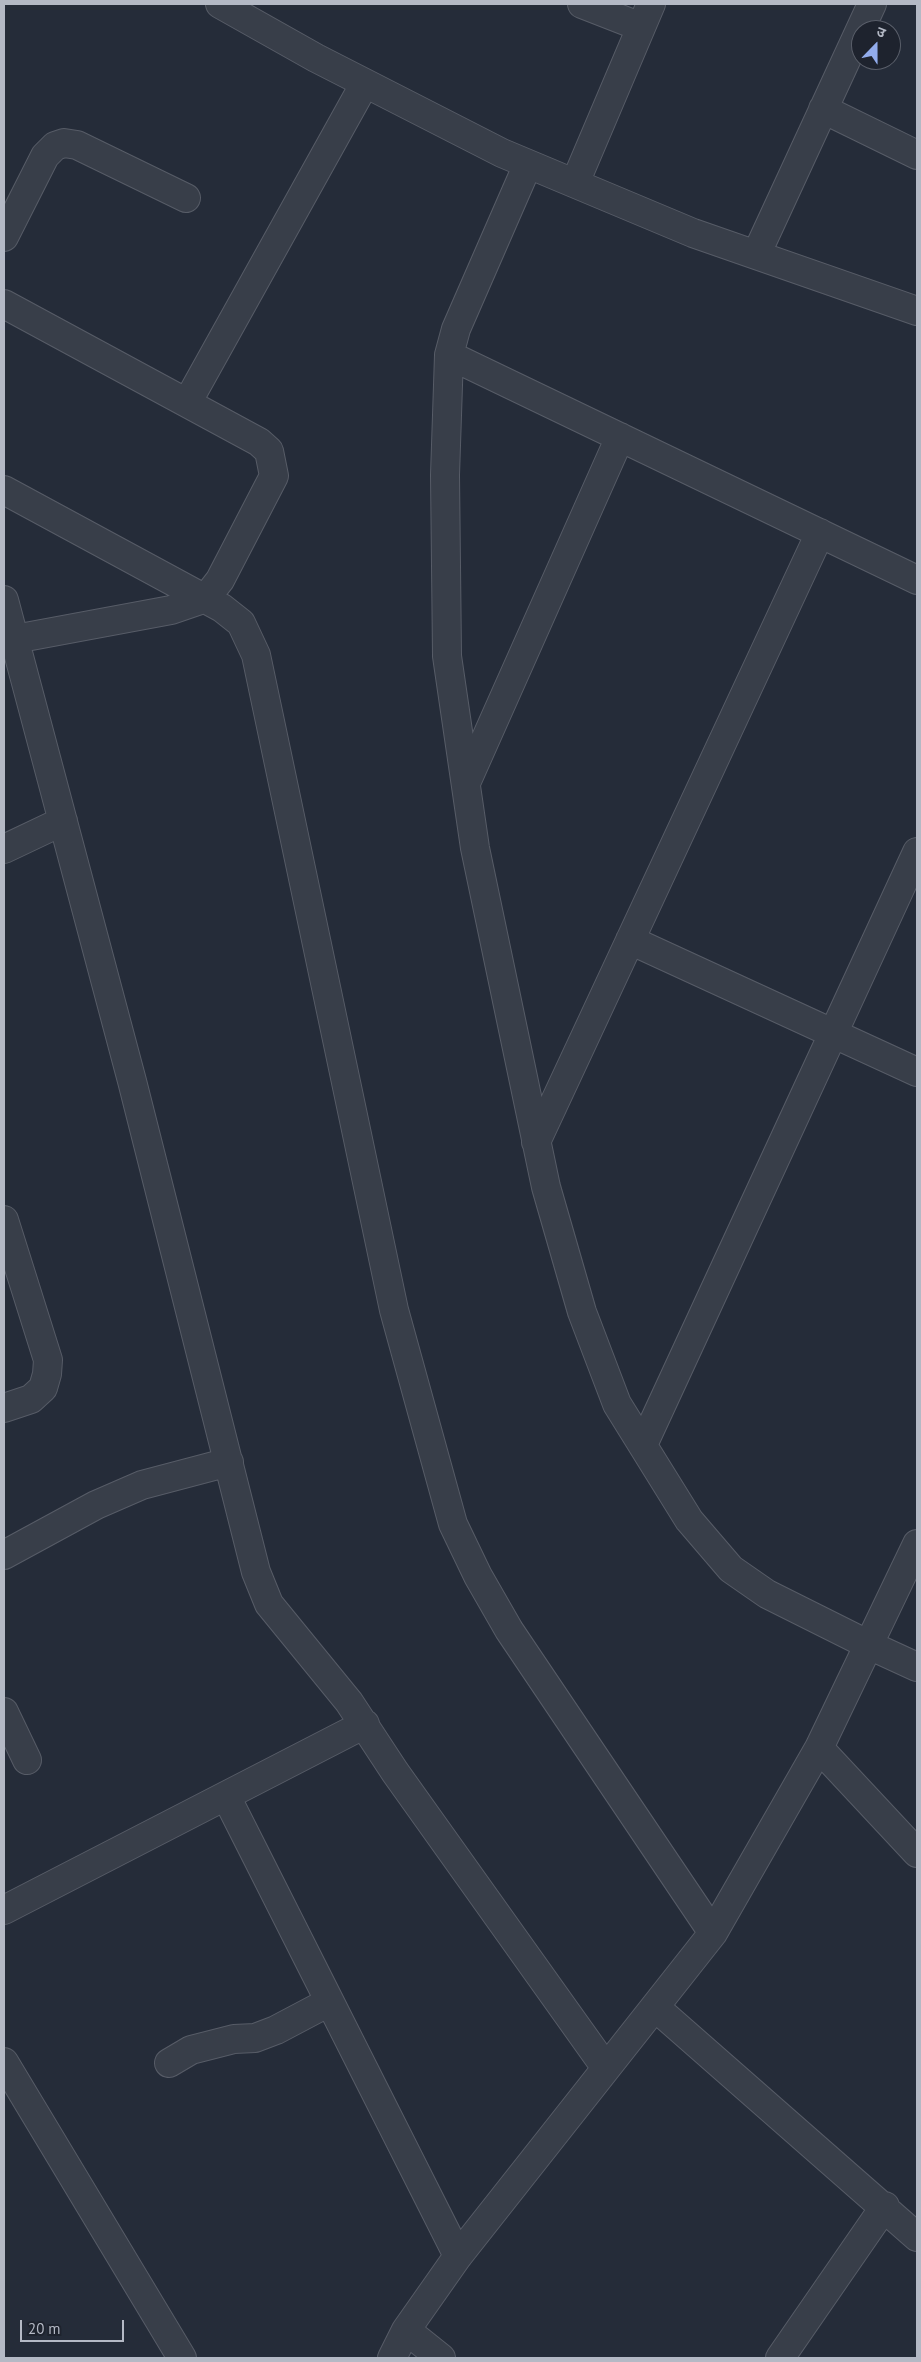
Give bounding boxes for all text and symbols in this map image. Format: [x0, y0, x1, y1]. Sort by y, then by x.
north arrow [851, 20, 901, 70]
text: उ [874, 22, 888, 42]
scale bar [22, 2310, 126, 2342]
text: 20 m [28, 2319, 61, 2338]

